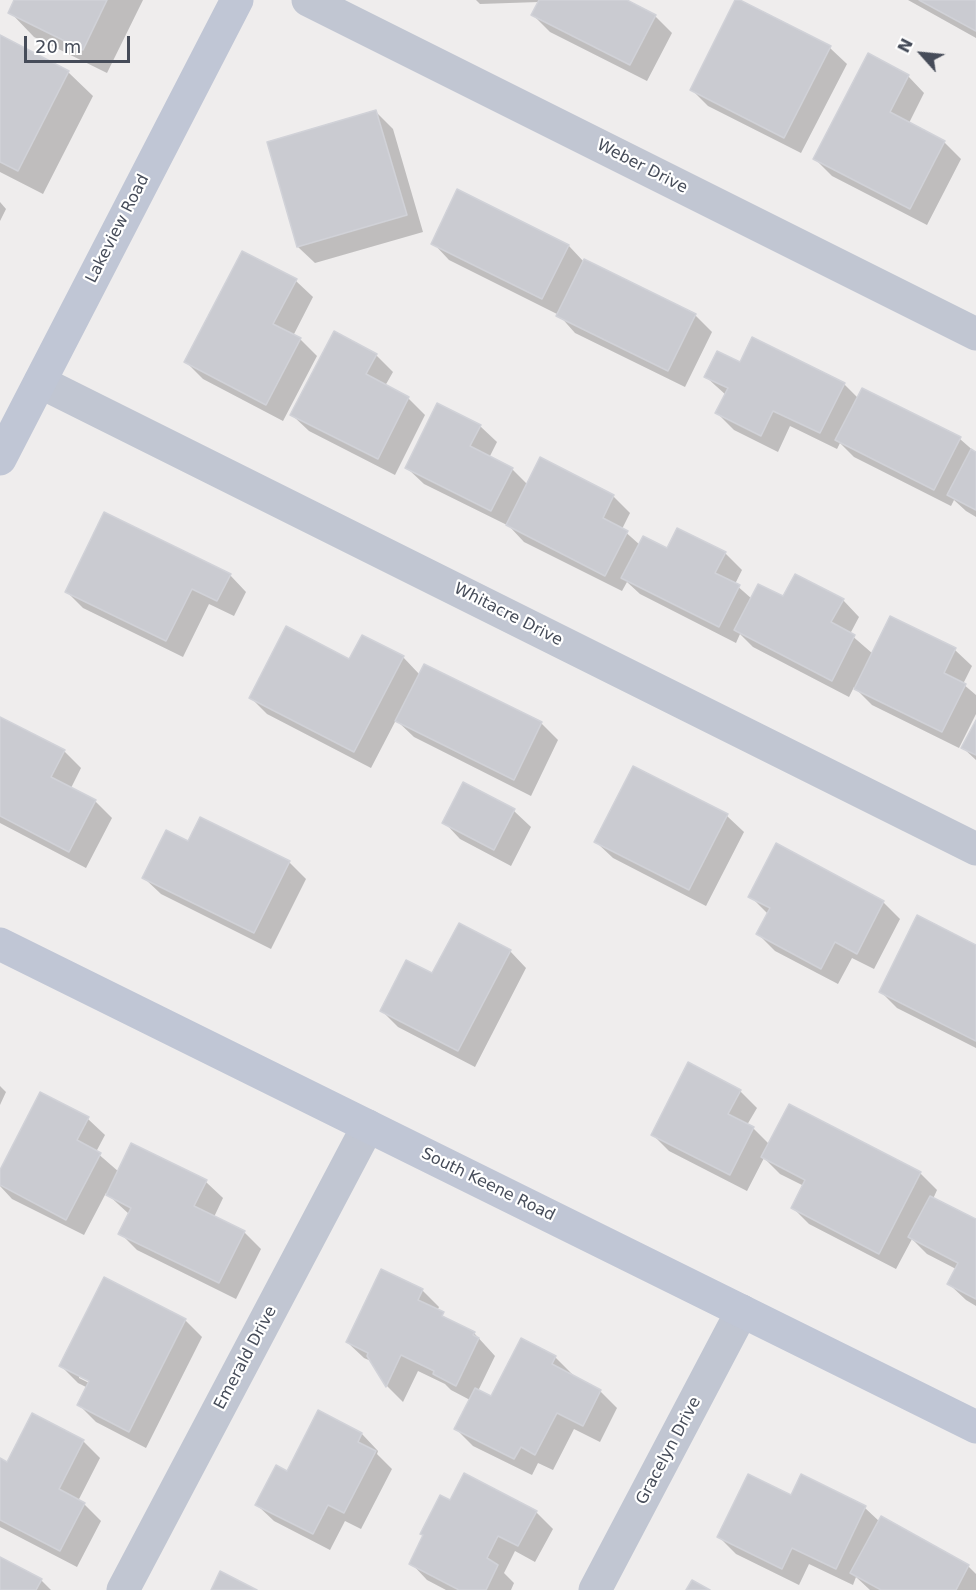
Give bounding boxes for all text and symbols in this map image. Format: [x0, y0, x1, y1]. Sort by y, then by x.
scale bar [27, 24, 134, 62]
north arrow [892, 24, 952, 84]
text: N [894, 35, 917, 56]
text: 20 m [35, 36, 81, 57]
street label: Weber Drive [594, 136, 690, 198]
street label: Lakeview Road [82, 171, 154, 287]
street label: Whitacre Drive [451, 579, 565, 651]
street label: South Keene Road [418, 1144, 558, 1226]
street label: Emerald Drive [211, 1303, 281, 1413]
street label: Gracelyn Drive [633, 1394, 705, 1508]

